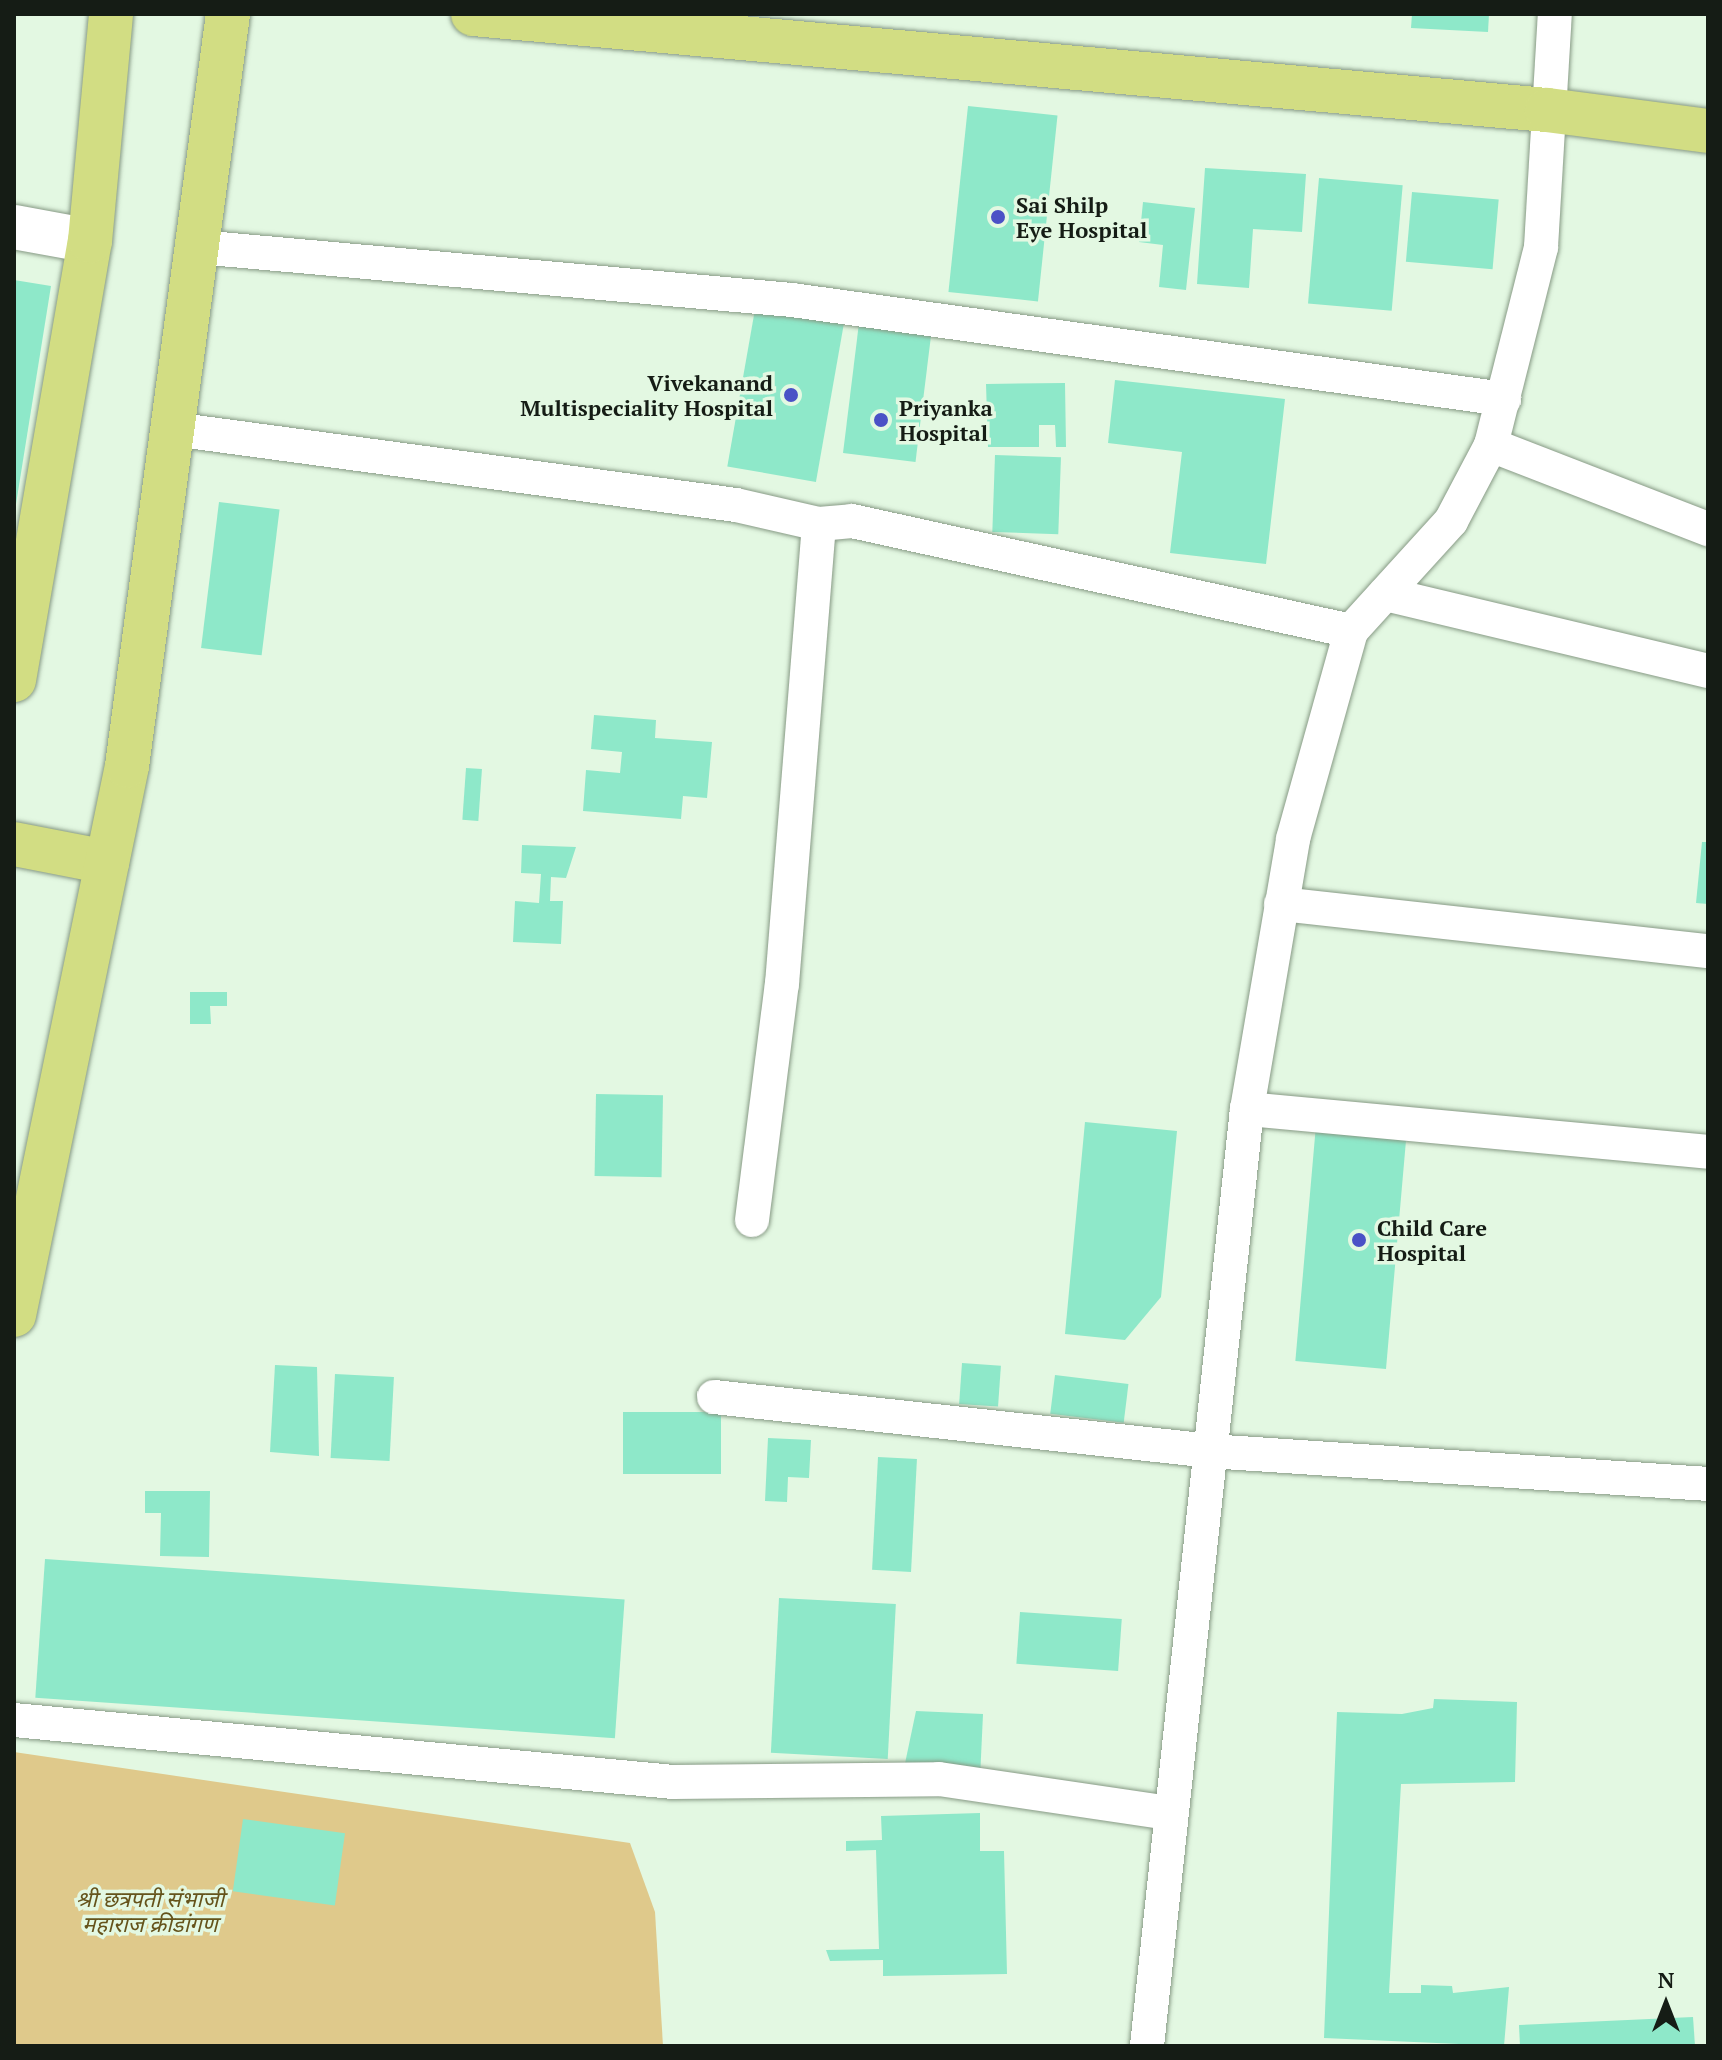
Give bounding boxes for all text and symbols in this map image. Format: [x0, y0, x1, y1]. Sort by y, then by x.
place label: Sai Shilp Eye Hospital [1016, 191, 1147, 242]
marker: Sai Shilp Eye Hospital [987, 206, 1009, 228]
place label: Vivekanand Multispeciality Hospital [520, 369, 773, 420]
marker: Vivekanand Multispeciality Hospital [780, 384, 802, 406]
place label: Priyanka Hospital [899, 394, 993, 446]
marker: Priyanka Hospital [870, 409, 892, 431]
place label: Child Care Hospital [1377, 1214, 1487, 1266]
marker: Child Care Hospital [1348, 1229, 1370, 1251]
park label: श्री छत्रपती संभाजी महाराज क्रीडांगण [76, 1885, 224, 1936]
north arrow [1626, 1964, 1706, 2044]
text: N [1658, 1965, 1674, 1994]

